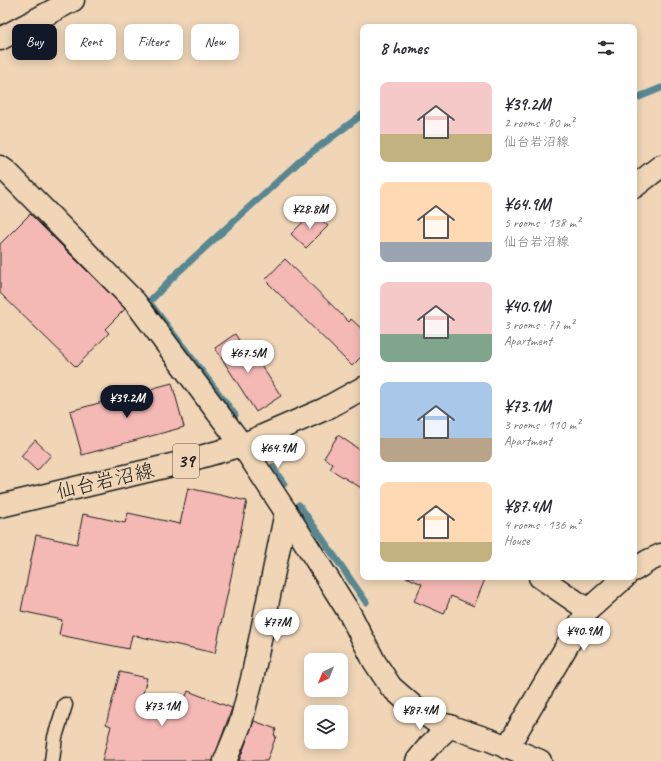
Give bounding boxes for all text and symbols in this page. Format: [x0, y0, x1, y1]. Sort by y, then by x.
chip: Buy [12, 24, 57, 60]
chip: Rent [65, 24, 116, 60]
chip: Filters [124, 24, 183, 60]
chip: New [191, 24, 239, 60]
icon: filters [595, 37, 617, 59]
text: 8 homes [380, 38, 428, 59]
text: ¥39.2M [504, 94, 550, 115]
icon: home [412, 98, 460, 146]
text: 2 rooms · 80 m² [504, 115, 574, 131]
text: 仙台岩沼線 [504, 134, 569, 150]
text: ¥64.9M [504, 194, 551, 215]
pin: ¥28.8M [277, 196, 343, 230]
icon: home [412, 198, 460, 246]
text: ¥28.8M [292, 201, 328, 217]
text: 5 rooms · 138 m² [504, 215, 580, 231]
text: 仙台岩沼線 [504, 234, 569, 250]
text: ¥40.9M [504, 296, 550, 317]
icon: home [412, 298, 460, 346]
text: 3 rooms · 77 m² [504, 317, 574, 333]
text: Apartment [504, 333, 552, 349]
pin: ¥67.5M [215, 340, 281, 374]
text: ¥67.5M [230, 345, 266, 361]
pin: ¥39.2M [94, 385, 160, 419]
text: ¥39.2M [109, 390, 145, 406]
text: ¥73.1M [504, 396, 550, 417]
icon: home [412, 398, 460, 446]
text: 3 rooms · 110 m² [504, 417, 580, 433]
text: Apartment [504, 433, 552, 449]
pin: ¥64.9M [245, 435, 311, 469]
text: ¥64.9M [260, 440, 296, 456]
road number: 39 [173, 444, 199, 478]
street label: 仙台岩沼線 [53, 458, 157, 504]
text: ¥87.4M [504, 496, 550, 517]
icon: home [412, 498, 460, 546]
text: 4 rooms · 136 m² [504, 517, 580, 533]
text: House [504, 533, 529, 549]
pin: ¥77M [253, 609, 301, 643]
text: ¥77M [264, 614, 290, 630]
pin: ¥40.9M [551, 618, 617, 652]
text: ¥40.9M [566, 623, 602, 639]
north arrow [304, 653, 348, 697]
map controls [304, 653, 348, 749]
pin: ¥73.1M [129, 693, 195, 727]
pin: ¥87.4M [387, 697, 453, 731]
text: ¥73.1M [144, 698, 180, 714]
text: ¥87.4M [402, 702, 438, 718]
button: layers [304, 705, 348, 749]

